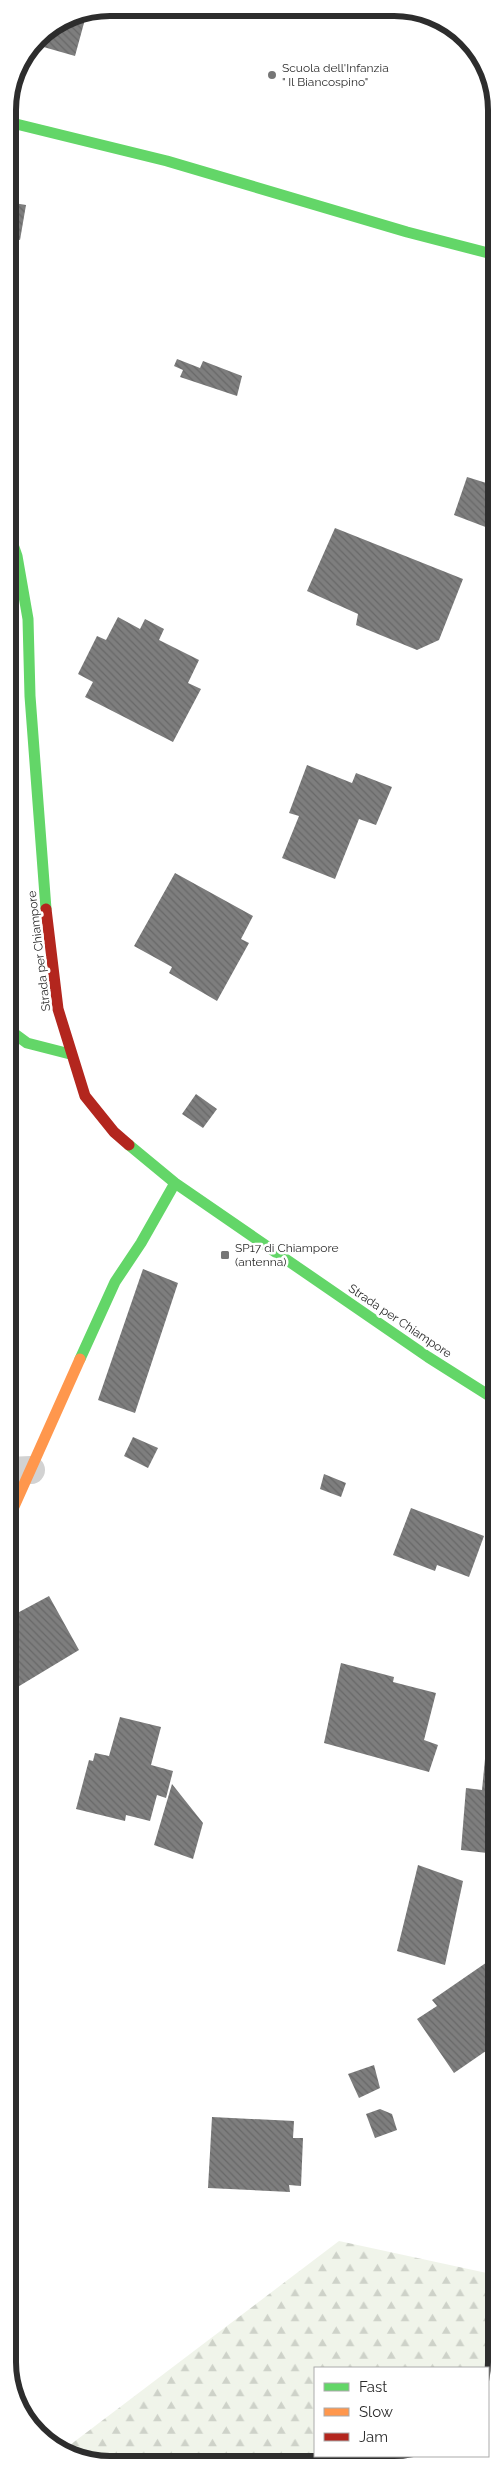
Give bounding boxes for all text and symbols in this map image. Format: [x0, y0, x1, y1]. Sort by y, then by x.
place label: Scuola dell'Infanzia " Il Biancospino" [282, 61, 389, 89]
marker: Scuola dell'Infanzia " Il Biancospino" [266, 69, 278, 81]
street label: Strada per Chiampore [25, 890, 53, 1012]
place label: SP17 di Chiampore (antenna) [235, 1241, 338, 1269]
marker: SP17 di Chiampore (antenna) [219, 1249, 231, 1261]
street label: Strada per Chiampore [346, 1281, 454, 1361]
legend [314, 2367, 489, 2457]
text: Fast [359, 2378, 387, 2396]
text: Slow [359, 2403, 393, 2421]
text: Jam [359, 2428, 388, 2446]

